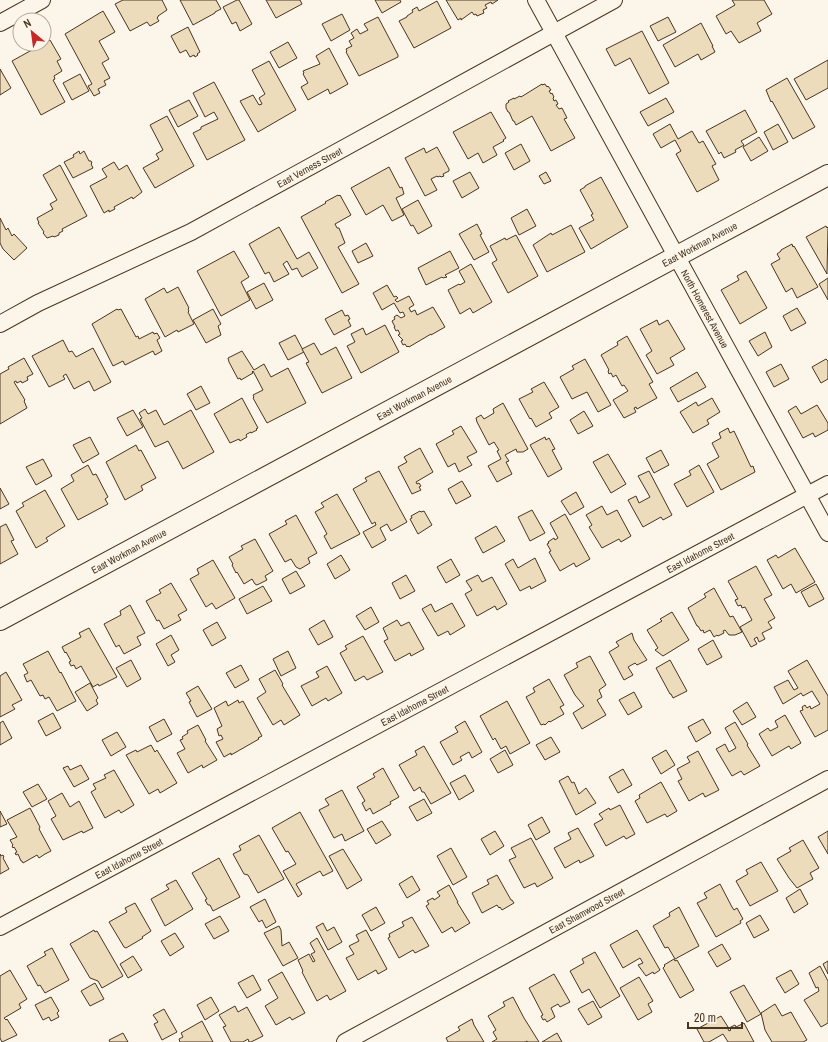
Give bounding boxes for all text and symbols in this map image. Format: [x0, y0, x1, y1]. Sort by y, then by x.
north arrow [12, 12, 52, 52]
text: N [21, 16, 33, 31]
street label: East Verness Street [274, 144, 345, 190]
street label: East Workman Avenue [660, 218, 740, 270]
street label: North Homerest Avenue [678, 267, 732, 351]
street label: East Workman Avenue [374, 372, 454, 423]
street label: East Workman Avenue [89, 525, 169, 576]
street label: East Idahome Street [664, 529, 737, 576]
street label: East Idahome Street [378, 682, 451, 729]
street label: East Idahome Street [93, 834, 165, 882]
street label: East Shamwood Street [547, 884, 627, 936]
scale bar [688, 1004, 742, 1030]
text: 20 m [694, 1010, 716, 1026]

